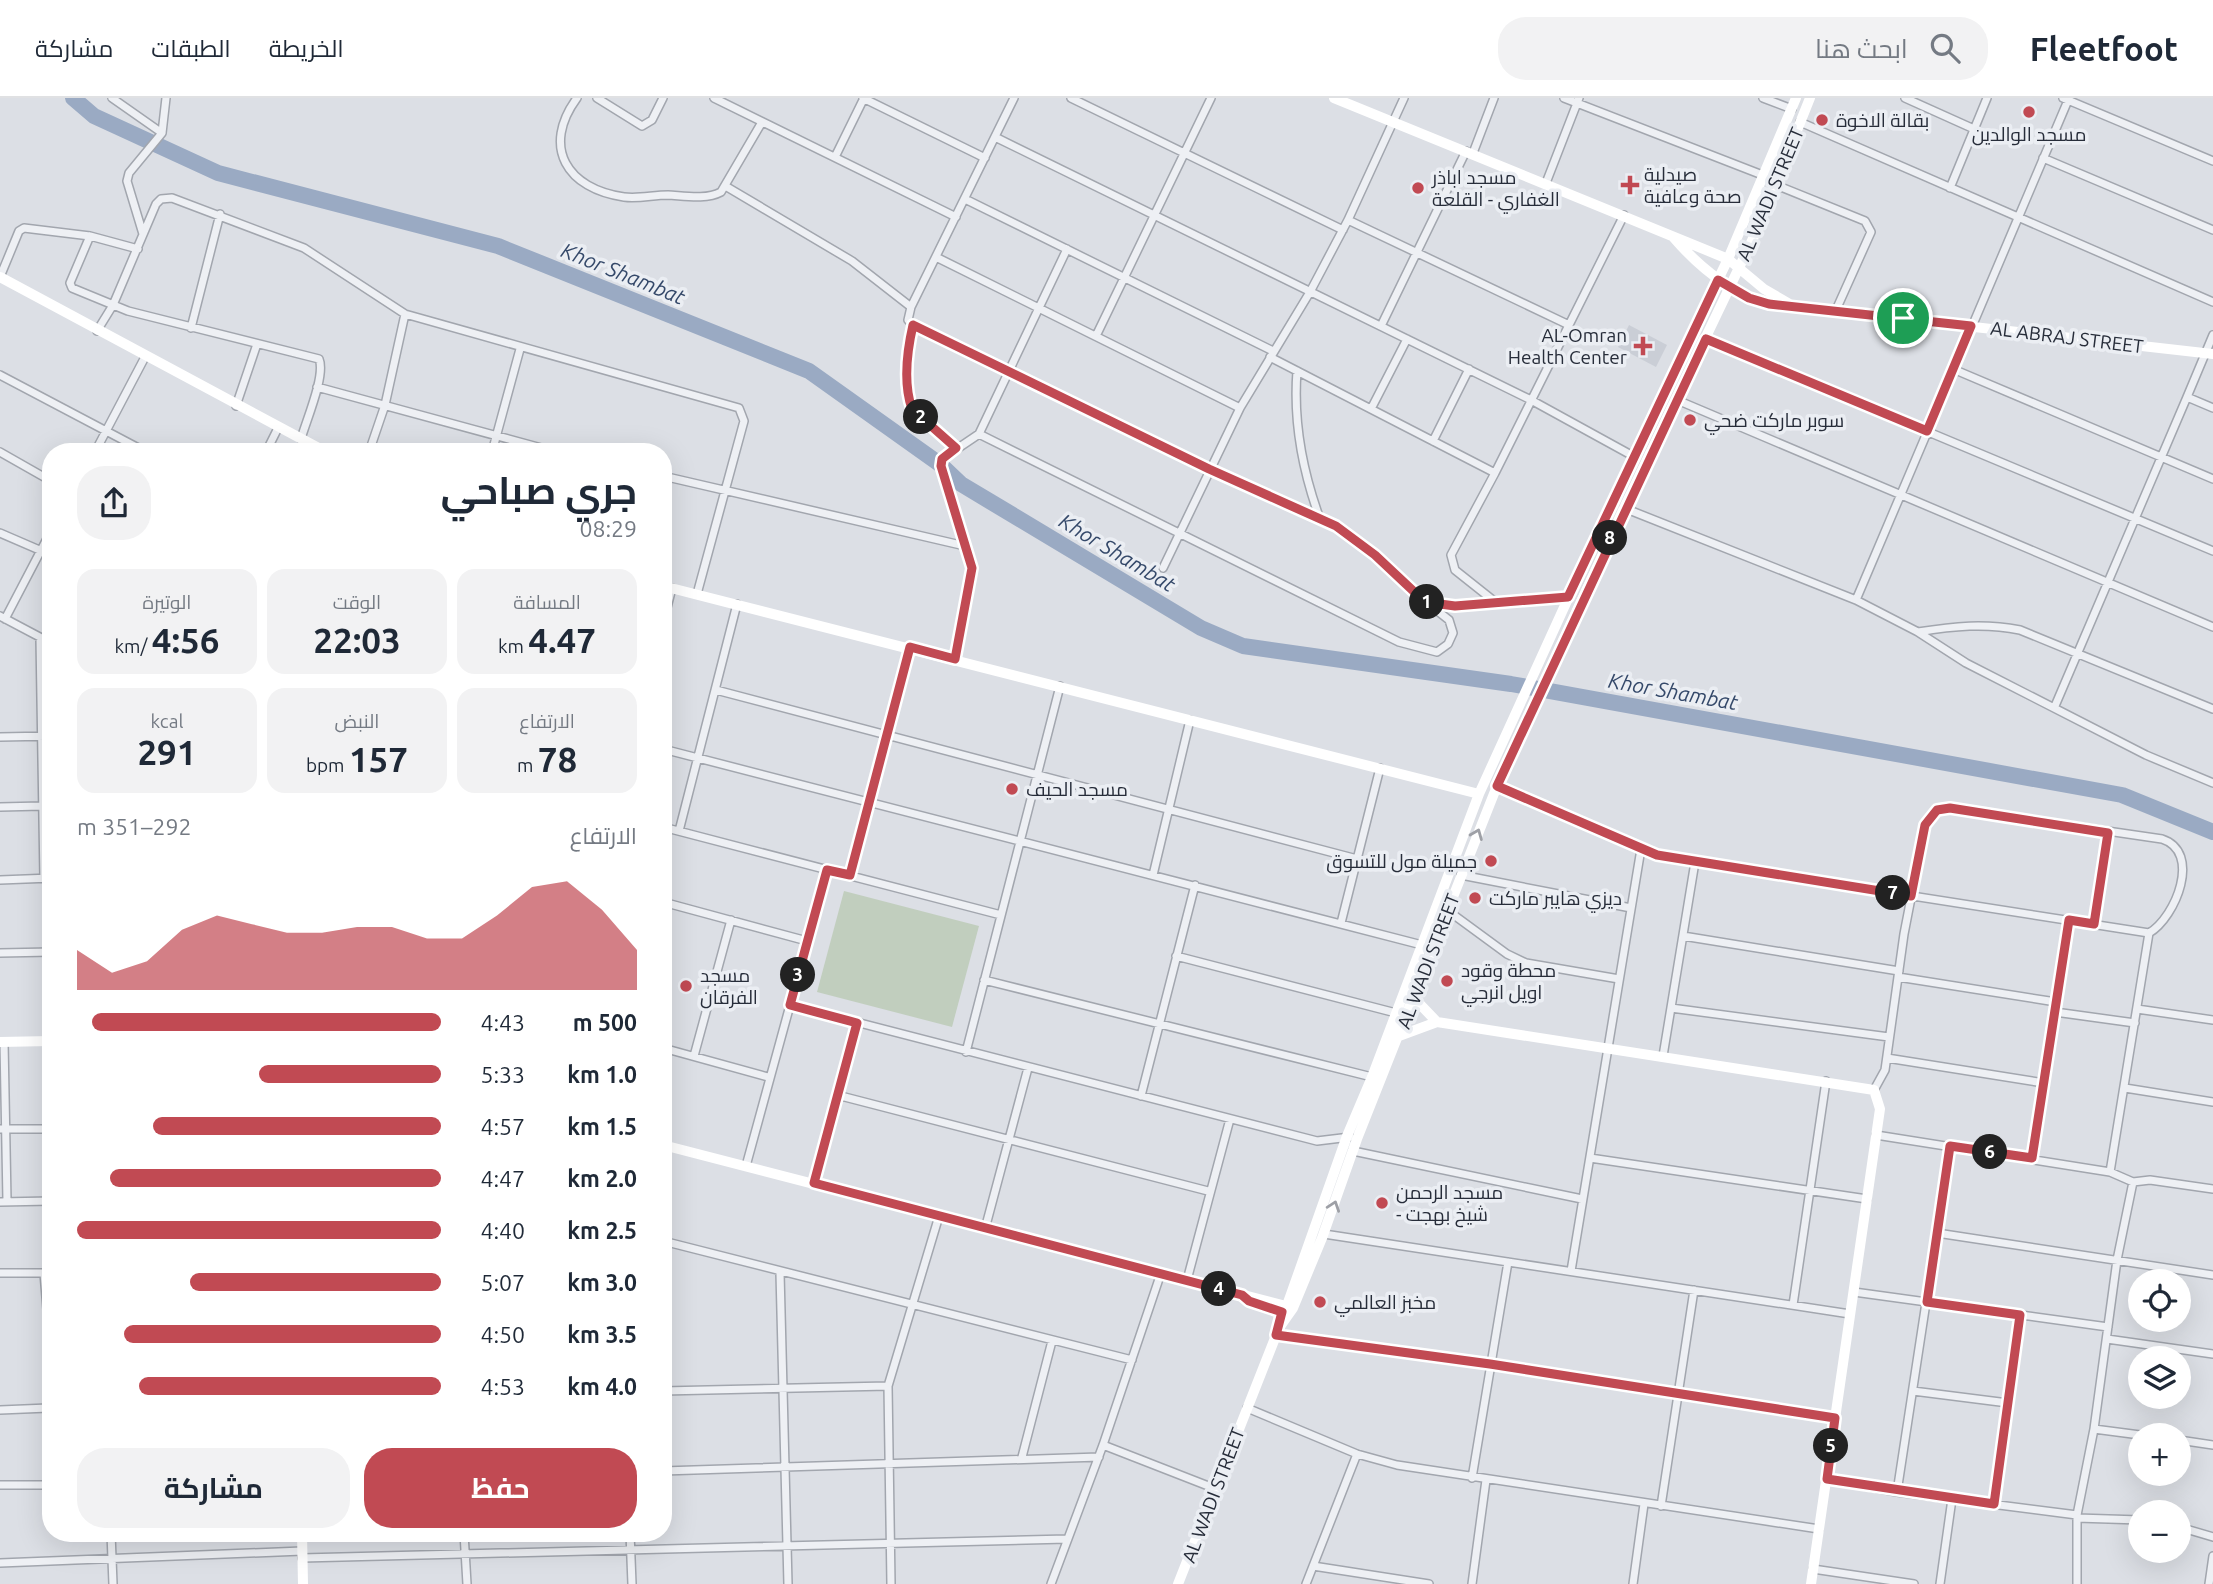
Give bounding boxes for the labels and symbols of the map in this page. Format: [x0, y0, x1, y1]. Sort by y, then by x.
marker: مسجد الوالدين [2021, 104, 2037, 120]
place label: بقالة الاخوة [1836, 109, 1929, 132]
marker: بقالة الاخوة [1814, 112, 1830, 128]
place label: مسجد الوالدين [1972, 123, 2086, 146]
street label: AL WADI STREET [1732, 124, 1808, 264]
place label: صيدلية صحة وعافية [1644, 163, 1742, 208]
place label: مسجد اباذر الغفاري - القلعة [1431, 166, 1560, 214]
marker: صيدلية صحة وعافية [1622, 177, 1638, 193]
marker: مسجد اباذر الغفاري - القلعة [1410, 180, 1426, 196]
water label: Khor Shambat [558, 237, 689, 309]
pin [1873, 288, 1933, 348]
street label: AL ABRAJ STREET [1989, 317, 2145, 357]
place label: AL-Omran Health Center [1508, 324, 1627, 368]
marker: AL-Omran Health Center [1633, 336, 1653, 356]
pin: 2 [904, 400, 939, 434]
place label: سوبر ماركت ضحي [1704, 409, 1844, 435]
marker: سوبر ماركت ضحي [1682, 412, 1698, 428]
water label: Khor Shambat [1055, 508, 1181, 597]
pin: 8 [1592, 520, 1628, 556]
pin: 1 [1410, 584, 1444, 620]
water label: Khor Shambat [1607, 668, 1741, 714]
place label: مسجد الحيف [1026, 778, 1128, 800]
marker: مسجد الحيف [1004, 781, 1020, 797]
one-way arrow [1469, 828, 1483, 840]
place label: جميلة مول للتسوق [1326, 850, 1477, 874]
marker: جميلة مول للتسوق [1483, 853, 1499, 869]
pin: 7 [1876, 876, 1910, 910]
place label: ديزي هايبر ماركت [1489, 887, 1622, 913]
street label: AL WADI STREET [1392, 890, 1464, 1032]
marker: ديزي هايبر ماركت [1467, 890, 1483, 906]
pin: 3 [780, 958, 816, 992]
place label: محطة وقود اويل انرجي [1461, 959, 1556, 1007]
place label: مسجد الفرقان [700, 964, 758, 1009]
marker: محطة وقود اويل انرجي [1439, 973, 1455, 989]
marker: مسجد الفرقان [678, 978, 694, 994]
pin: 6 [1972, 1134, 2008, 1170]
place label: مسجد الرحمن - شيخ بهجت [1396, 1181, 1503, 1228]
marker: مسجد الرحمن - شيخ بهجت [1374, 1195, 1390, 1211]
one-way arrow [1326, 1200, 1340, 1213]
pin: 4 [1202, 1272, 1236, 1306]
place label: مخبز العالمي [1334, 1291, 1436, 1317]
marker: مخبز العالمي [1312, 1294, 1328, 1310]
street label: AL WADI STREET [1177, 1424, 1249, 1566]
pin: 5 [1814, 1428, 1848, 1464]

